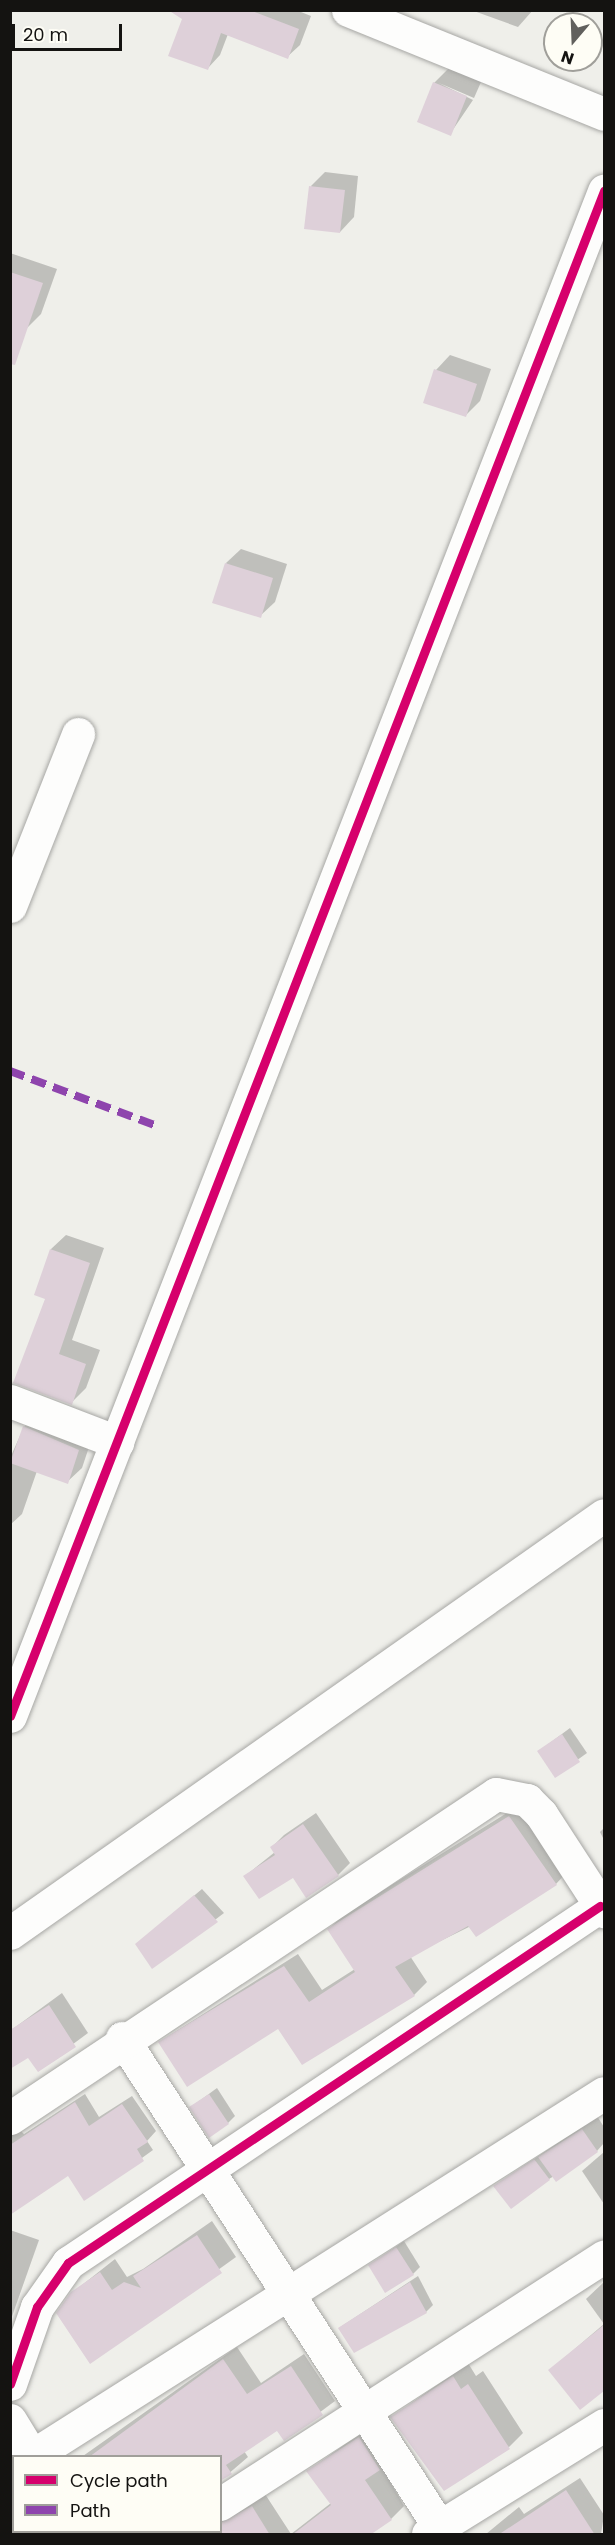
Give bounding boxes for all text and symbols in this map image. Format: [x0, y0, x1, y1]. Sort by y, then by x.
scale bar [15, 12, 124, 50]
north arrow [543, 12, 603, 72]
text: 20 m [23, 22, 68, 47]
text: N [558, 45, 577, 70]
legend [12, 2455, 222, 2533]
text: Cycle path [70, 2468, 168, 2493]
text: Path [70, 2498, 111, 2523]

